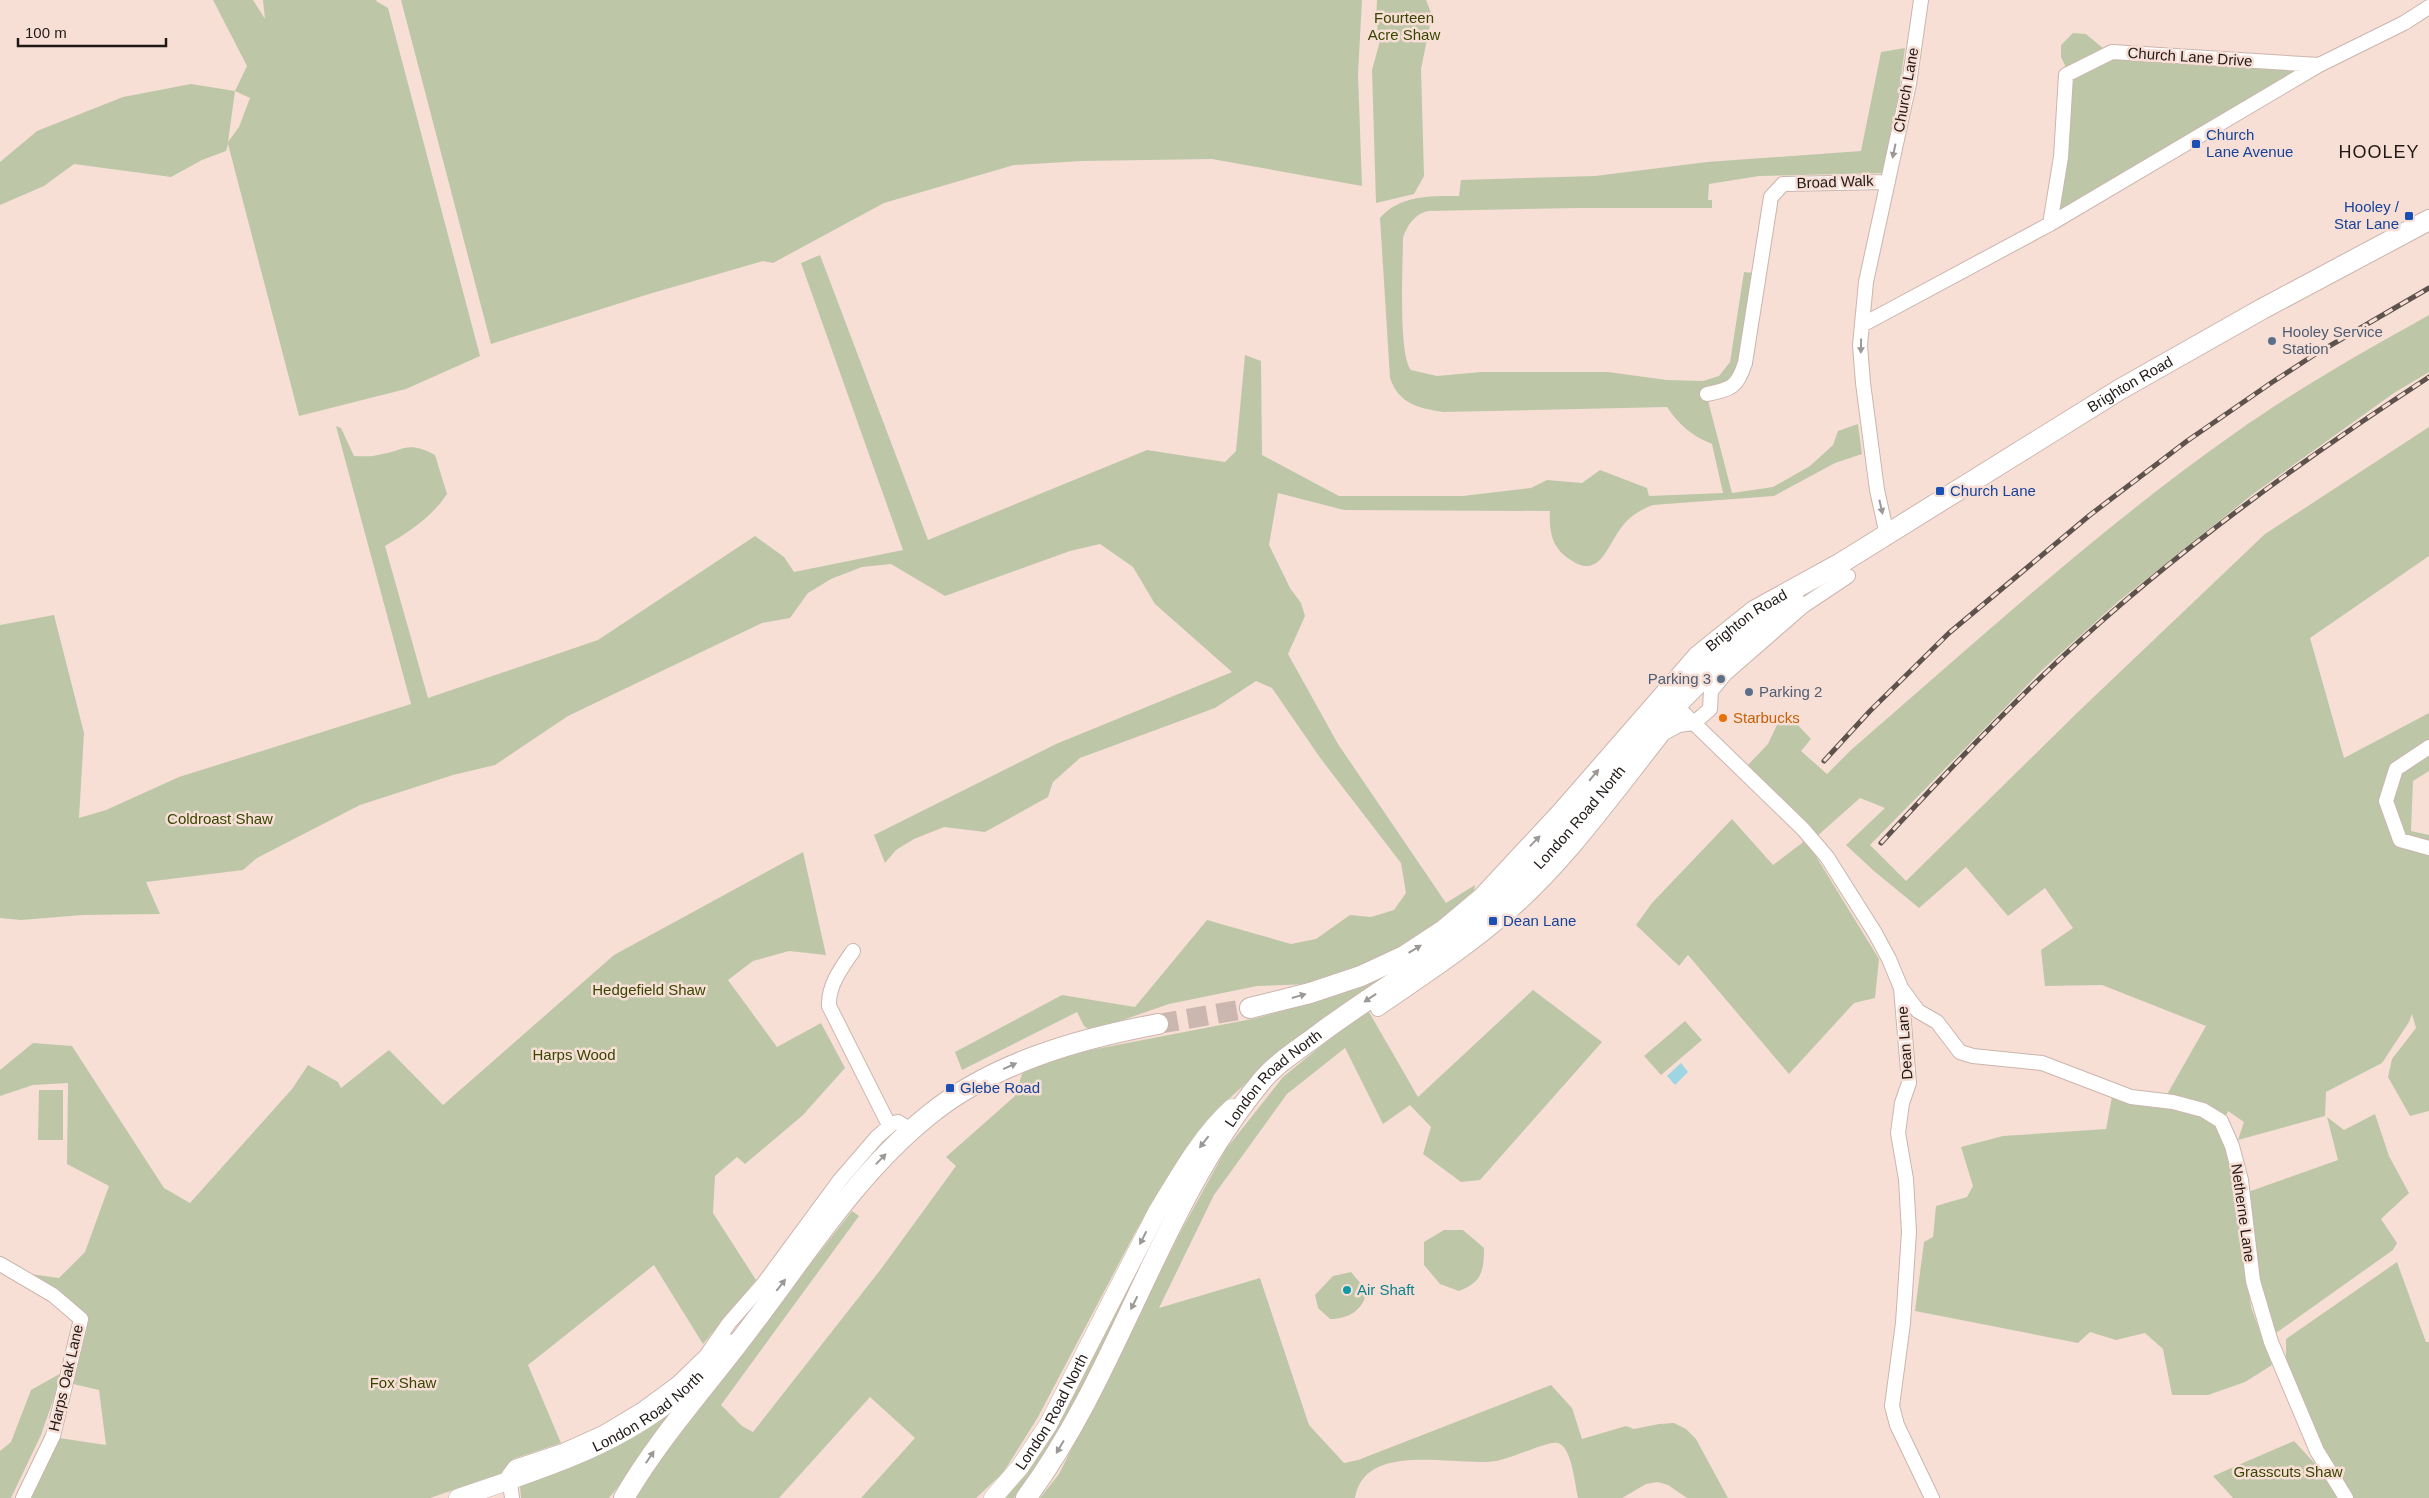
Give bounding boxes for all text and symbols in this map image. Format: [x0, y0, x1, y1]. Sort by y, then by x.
park label: Fourteen Acre Shaw [1368, 9, 1440, 43]
scale bar [18, 15, 165, 47]
text: 100 m [25, 24, 67, 41]
street label: Church Lane Drive [2127, 44, 2253, 69]
street label: Church Lane [1890, 46, 1921, 134]
place label: Church Lane Avenue [2206, 126, 2293, 160]
marker: Church Lane Avenue [2190, 138, 2202, 150]
district label: HOOLEY [2338, 142, 2420, 162]
one-way arrow [1890, 144, 1898, 159]
street label: Broad Walk [1796, 172, 1874, 191]
place label: Hooley / Star Lane [2334, 198, 2400, 232]
marker: Hooley / Star Lane [2403, 210, 2415, 222]
place label: Hooley Service Station [2282, 323, 2383, 357]
marker: Hooley Service Station [2266, 335, 2278, 347]
one-way arrow [1857, 338, 1865, 354]
street label: Brighton Road [2084, 352, 2176, 416]
place label: Church Lane [1950, 482, 2036, 499]
marker: Church Lane [1934, 485, 1946, 497]
one-way arrow [1877, 499, 1885, 514]
street label: Brighton Road [1702, 586, 1790, 655]
place label: Parking 3 [1648, 670, 1711, 687]
marker: Parking 3 [1715, 673, 1727, 685]
place label: Parking 2 [1759, 683, 1822, 700]
marker: Parking 2 [1743, 686, 1755, 698]
place label: Starbucks [1733, 709, 1800, 726]
marker: Starbucks [1717, 712, 1729, 724]
street label: London Road North [1530, 762, 1628, 872]
one-way arrow [1588, 769, 1599, 781]
park label: Coldroast Shaw [167, 810, 273, 827]
one-way arrow [1529, 835, 1541, 847]
place label: Dean Lane [1503, 912, 1576, 929]
marker: Dean Lane [1487, 915, 1499, 927]
one-way arrow [1409, 945, 1422, 954]
park label: Hedgefield Shaw [592, 981, 706, 998]
one-way arrow [1291, 992, 1306, 1000]
one-way arrow [1363, 993, 1377, 1003]
street label: Dean Lane [1893, 1006, 1916, 1080]
street label: London Road North [1221, 1026, 1325, 1130]
park label: Harps Wood [532, 1046, 616, 1063]
one-way arrow [1003, 1062, 1018, 1070]
place label: Glebe Road [960, 1079, 1040, 1096]
marker: Glebe Road [944, 1082, 956, 1094]
one-way arrow [1198, 1135, 1209, 1148]
one-way arrow [875, 1153, 887, 1165]
street label: Netherne Lane [2228, 1163, 2259, 1263]
one-way arrow [1139, 1231, 1147, 1246]
one-way arrow [775, 1279, 786, 1292]
place label: Air Shaft [1357, 1281, 1415, 1298]
marker: Air Shaft [1341, 1284, 1353, 1296]
one-way arrow [1130, 1296, 1138, 1310]
street label: Harps Oak Lane [45, 1323, 86, 1433]
street label: London Road North [1012, 1351, 1091, 1473]
street label: London Road North [590, 1368, 706, 1455]
park label: Fox Shaw [370, 1374, 437, 1391]
one-way arrow [1056, 1441, 1065, 1454]
one-way arrow [645, 1451, 655, 1464]
park label: Grasscuts Shaw [2233, 1463, 2343, 1480]

